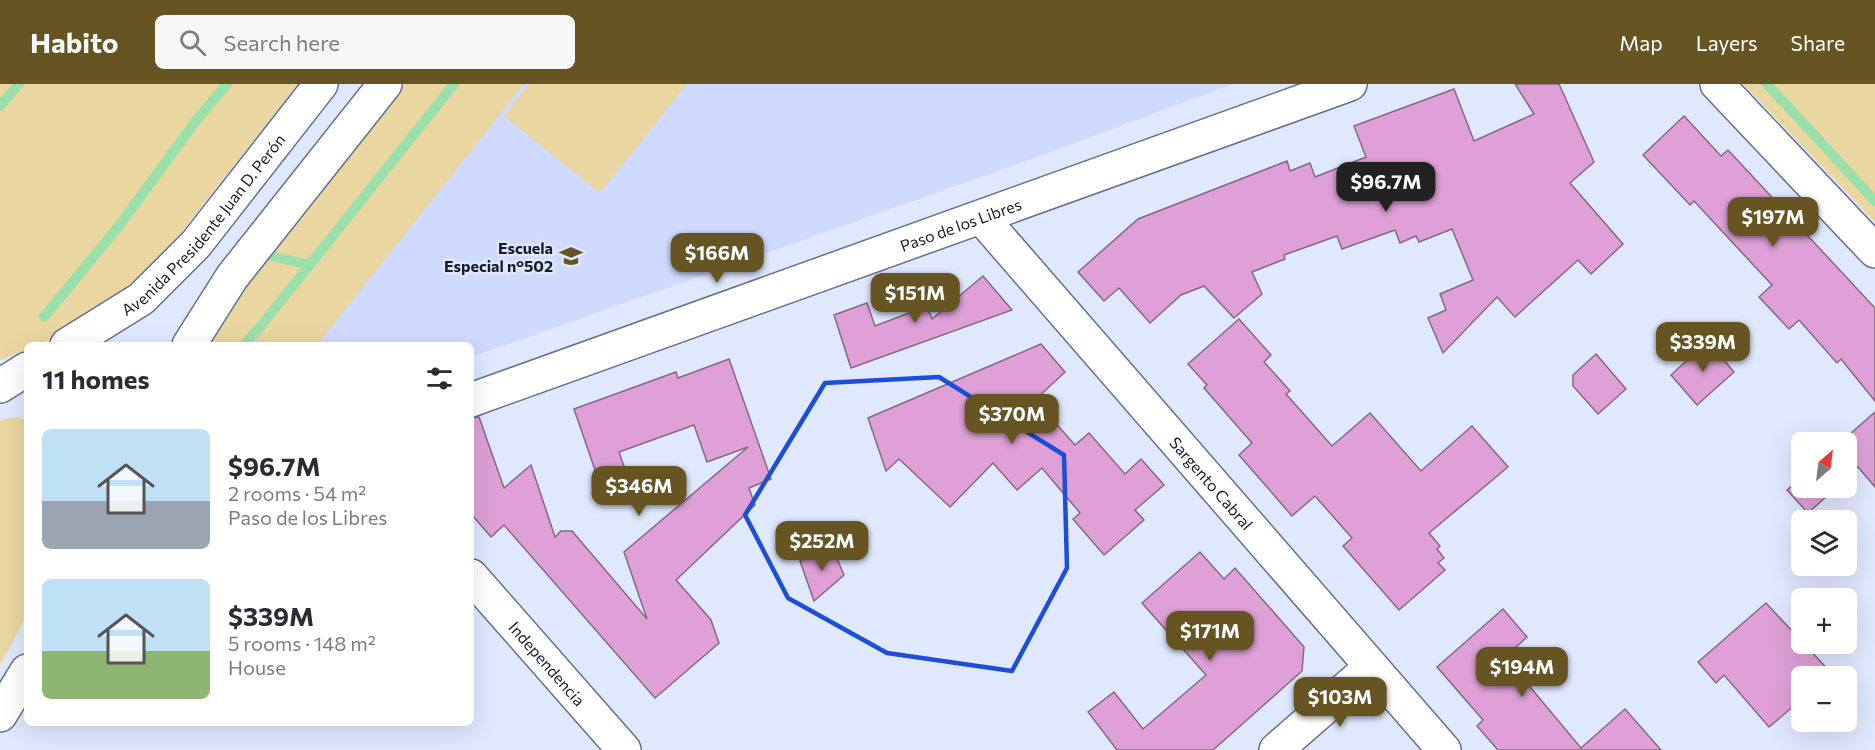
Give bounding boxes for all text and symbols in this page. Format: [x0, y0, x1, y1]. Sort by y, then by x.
search box [155, 15, 575, 69]
text: Habito [30, 25, 119, 59]
icon: search [176, 26, 209, 59]
text: Search here [224, 29, 340, 56]
text: Map [1619, 30, 1663, 55]
text: Layers [1696, 30, 1758, 55]
text: Share [1791, 30, 1845, 55]
street label: Avenida Presidente Juan D. Perón [118, 130, 288, 319]
pin: $96.7M [1337, 162, 1435, 213]
text: $96.7M [1350, 169, 1422, 193]
street label: Paso de los Libres [897, 194, 1024, 255]
pin: $197M [1731, 197, 1815, 248]
text: $197M [1742, 204, 1804, 228]
pin: $166M [675, 233, 759, 284]
place label: Escuela Especial n°502 [444, 238, 553, 275]
text: $166M [685, 240, 749, 264]
school or university icon: Escuela Especial n°502 [558, 243, 584, 269]
pin: $151M [873, 273, 957, 324]
text: $151M [885, 280, 945, 304]
pin: $339M [1661, 322, 1745, 373]
text: $339M [1670, 329, 1736, 353]
icon: filters [423, 362, 456, 395]
text: 11 homes [42, 363, 150, 394]
pin: $370M [970, 394, 1054, 445]
text: $370M [979, 401, 1045, 425]
street label: Sargento Cabral [1166, 432, 1257, 533]
north arrow [1791, 432, 1857, 498]
map controls [1791, 432, 1857, 732]
text: $96.7M [228, 450, 321, 481]
icon: home [90, 453, 162, 525]
pin: $346M [597, 466, 681, 517]
text: $346M [605, 473, 673, 497]
text: 2 rooms · 54 m² [228, 481, 366, 505]
text: Paso de los Libres [228, 505, 387, 529]
button: layers [1791, 510, 1857, 576]
pin: $252M [780, 521, 864, 572]
text: $252M [789, 528, 855, 552]
button: + [1791, 588, 1857, 654]
text: $339M [228, 600, 314, 631]
icon: home [90, 603, 162, 675]
pin: $171M [1168, 611, 1252, 662]
street label: Independencia [506, 617, 590, 709]
text: $171M [1180, 618, 1240, 642]
text: 5 rooms · 148 m² [228, 631, 376, 655]
pin: $194M [1480, 647, 1564, 698]
text: $194M [1490, 654, 1554, 678]
text: House [228, 655, 286, 679]
button: − [1791, 666, 1857, 732]
pin: $103M [1298, 677, 1382, 728]
text: $103M [1308, 684, 1372, 708]

